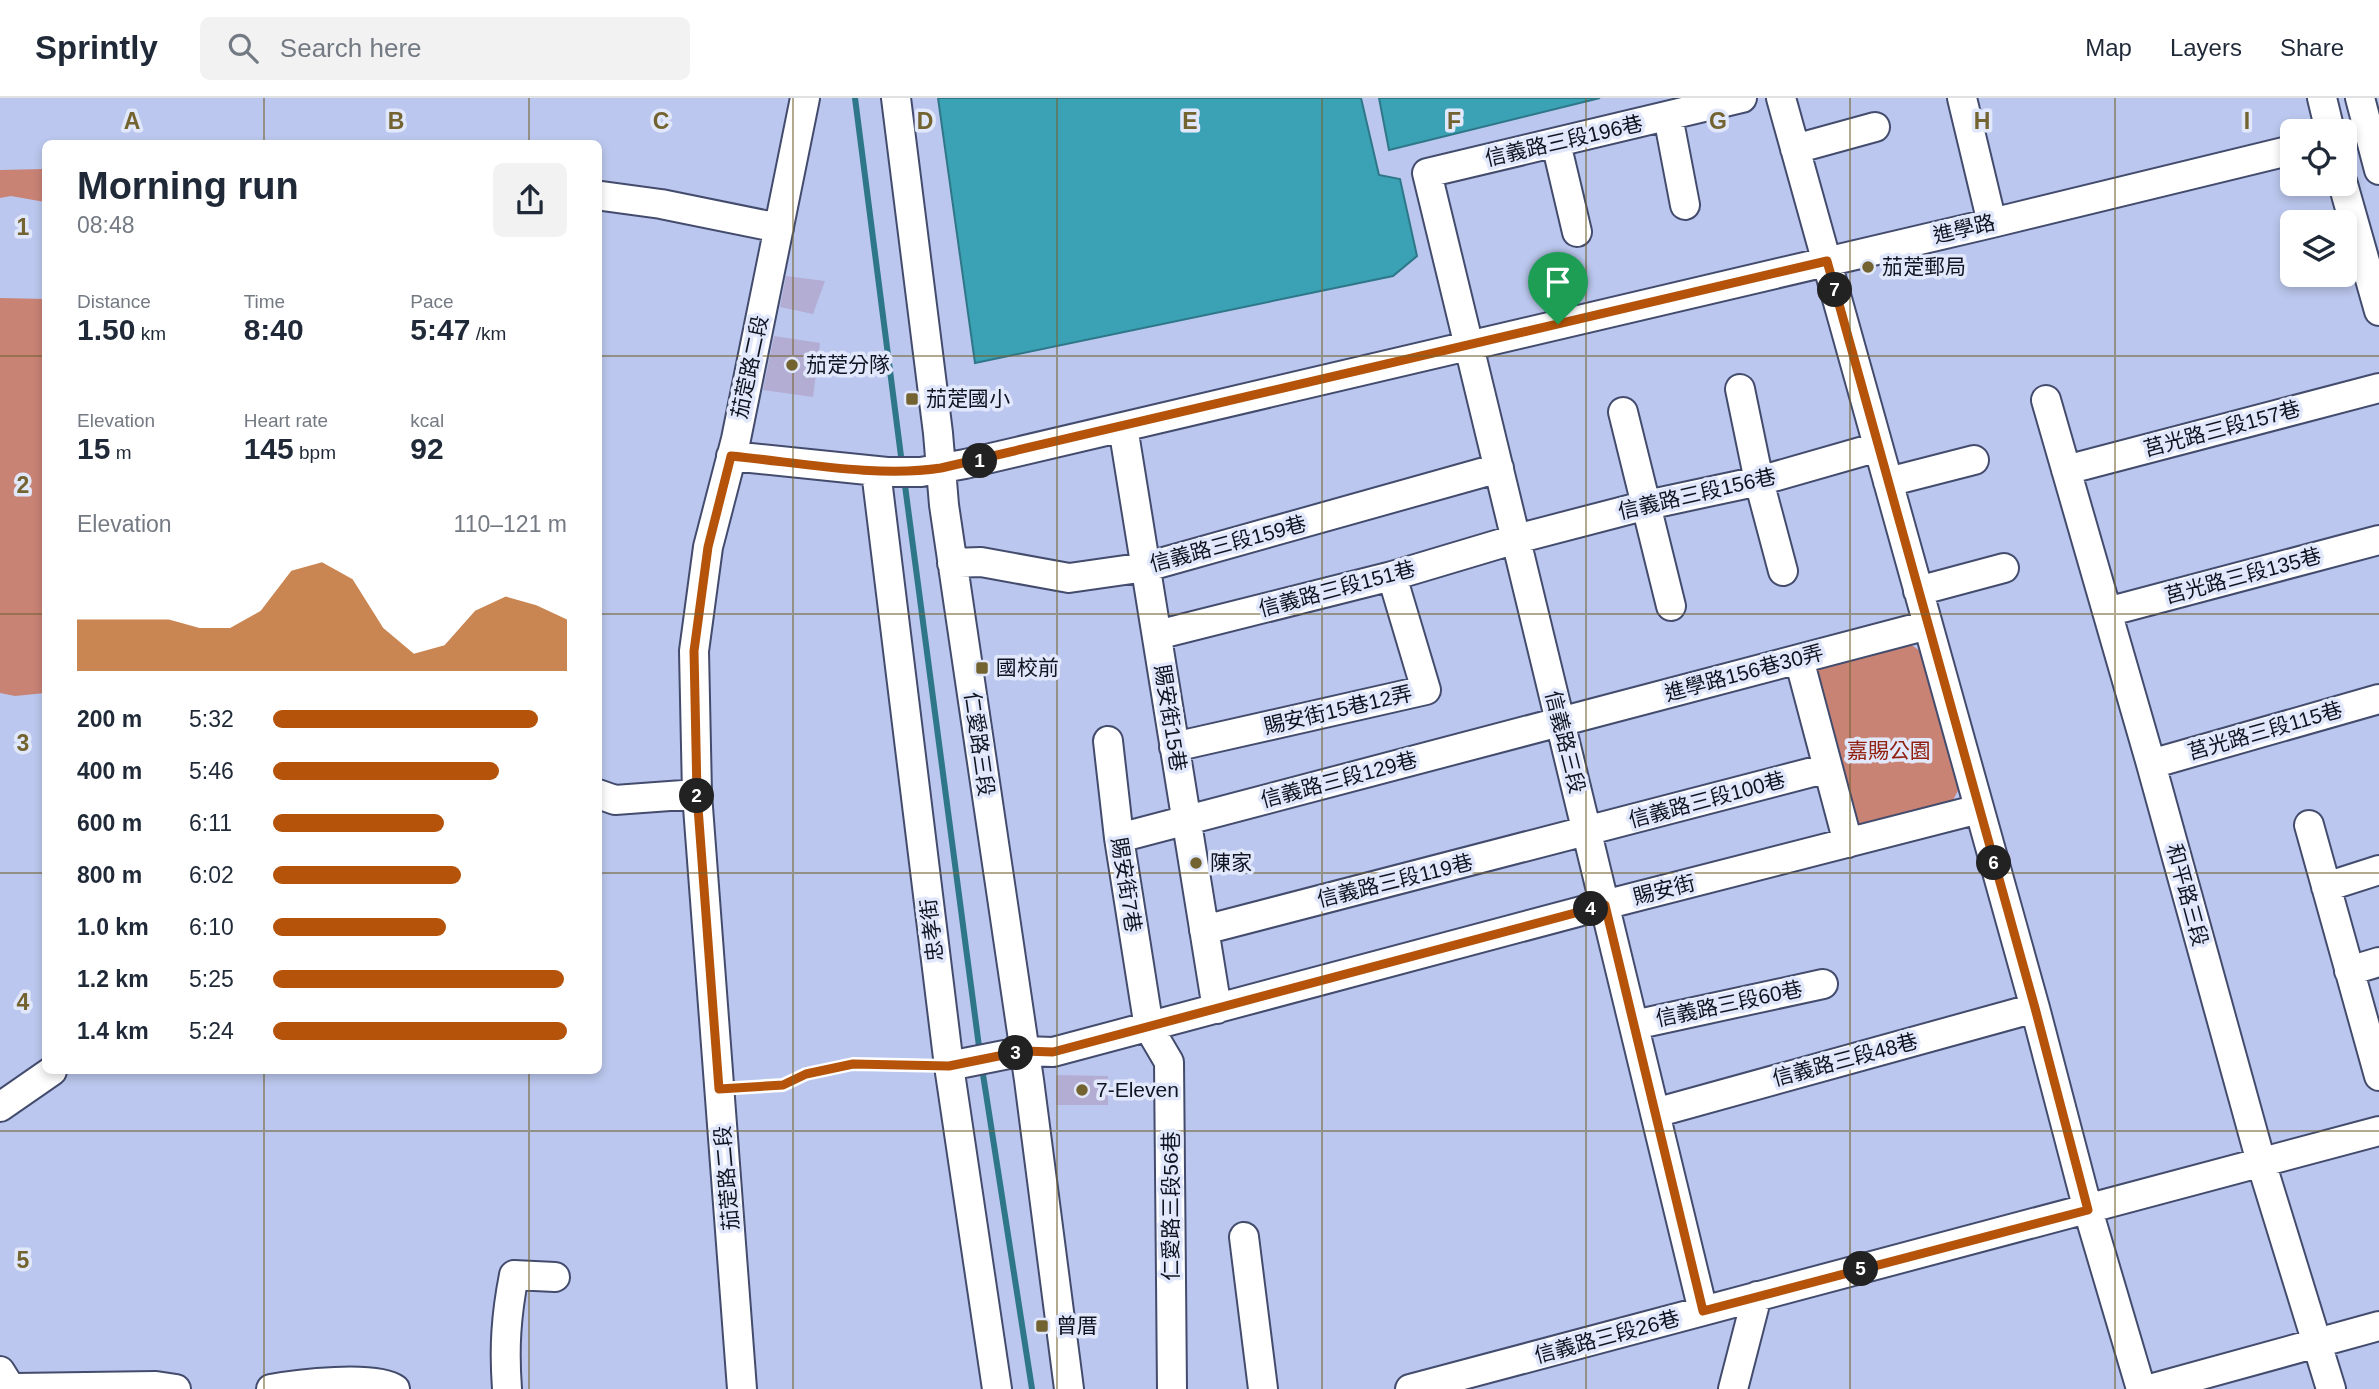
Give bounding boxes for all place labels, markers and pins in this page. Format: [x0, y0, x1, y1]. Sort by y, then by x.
pin [1528, 252, 1588, 324]
place label: 茄萣郵局 [1882, 255, 1966, 278]
marker: 茄萣郵局 [1860, 259, 1876, 275]
pin: 7 [1818, 272, 1853, 308]
place label: 茄萣分隊 [806, 353, 890, 376]
marker: 茄萣分隊 [784, 357, 800, 373]
place label: 茄萣國小 [926, 387, 1010, 410]
marker: 茄萣國小 [904, 391, 920, 407]
pin: 1 [962, 444, 998, 478]
place label: 國校前 [996, 656, 1059, 679]
marker: 國校前 [974, 660, 990, 676]
pin: 2 [680, 778, 714, 814]
pin: 6 [1976, 846, 2011, 880]
place label: 陳家 [1210, 851, 1252, 874]
marker: 陳家 [1188, 855, 1204, 871]
pin: 4 [1574, 892, 1608, 926]
pin: 3 [998, 1035, 1034, 1070]
place label: 7-Eleven [1096, 1078, 1179, 1101]
marker: 7-Eleven [1074, 1082, 1090, 1098]
pin: 5 [1843, 1252, 1878, 1286]
place label: 曾厝 [1056, 1314, 1098, 1337]
marker: 曾厝 [1034, 1318, 1050, 1334]

